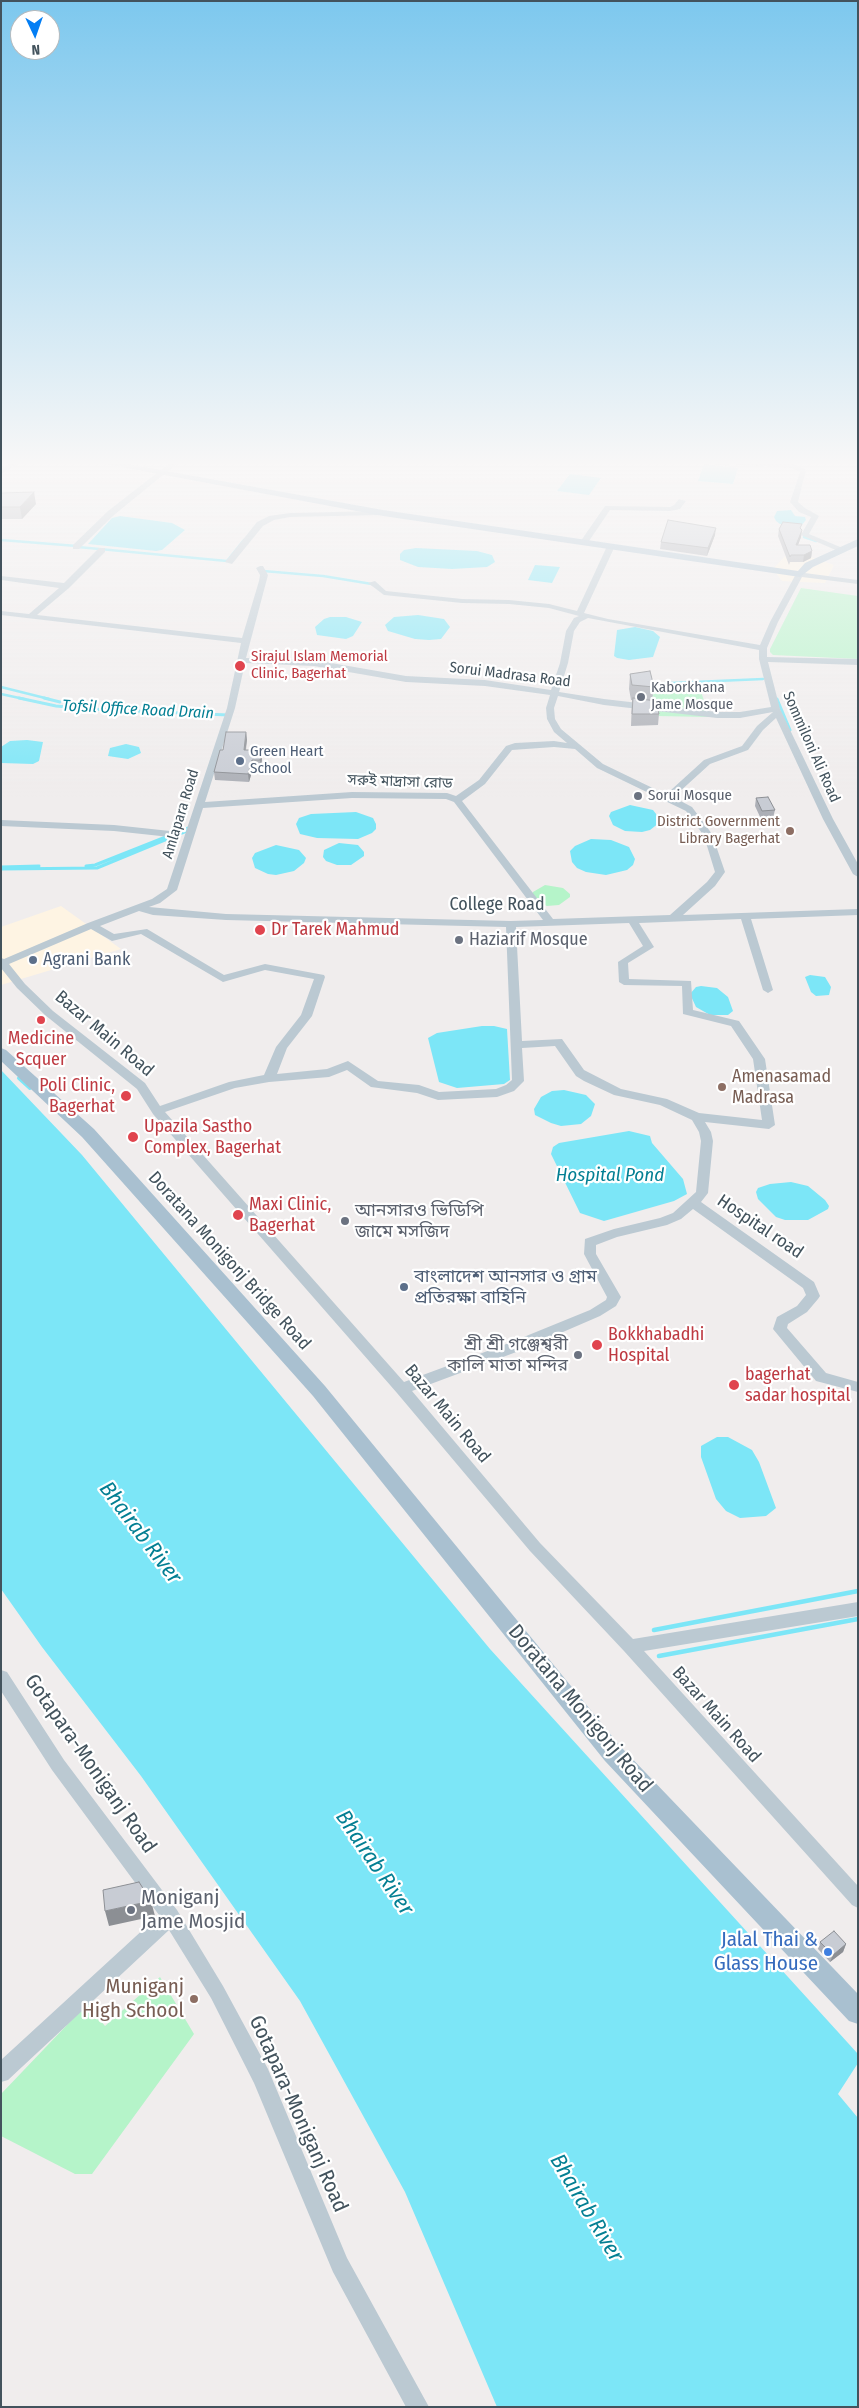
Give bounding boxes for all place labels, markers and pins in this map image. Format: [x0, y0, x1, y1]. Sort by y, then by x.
place label: Sirajul Islam Memorial Clinic, Bagerhat [251, 648, 388, 683]
marker: Sirajul Islam Memorial Clinic, Bagerhat [233, 659, 247, 673]
place label: Kaborkhana Jame Mosque [651, 679, 733, 714]
marker: Kaborkhana Jame Mosque [635, 691, 647, 703]
place label: Green Heart School [250, 743, 324, 778]
marker: Green Heart School [234, 755, 246, 767]
place label: Sorui Mosque [648, 787, 732, 805]
marker: Sorui Mosque [632, 790, 644, 802]
place label: District Government Library Bagerhat [657, 813, 780, 848]
marker: District Government Library Bagerhat [784, 825, 796, 837]
place label: Dr Tarek Mahmud [271, 919, 400, 941]
marker: Dr Tarek Mahmud [253, 923, 267, 937]
place label: Haziarif Mosque [469, 929, 588, 951]
marker: Haziarif Mosque [453, 934, 465, 946]
place label: Agrani Bank [43, 949, 130, 971]
marker: Agrani Bank [27, 954, 39, 966]
marker: Medicine Scquer [35, 1014, 47, 1026]
place label: Medicine Scquer [8, 1028, 74, 1070]
place label: Amenasamad Madrasa [732, 1066, 831, 1108]
place label: Poli Clinic, Bagerhat [39, 1075, 115, 1118]
marker: Amenasamad Madrasa [716, 1081, 728, 1093]
marker: Poli Clinic, Bagerhat [119, 1089, 133, 1103]
place label: Upazila Sastho Complex, Bagerhat [144, 1116, 281, 1158]
marker: Upazila Sastho Complex, Bagerhat [126, 1130, 140, 1144]
place label: Maxi Clinic, Bagerhat [249, 1194, 331, 1236]
place label: আনসারও ভিডিপি জামে মসজিদ [355, 1200, 484, 1242]
marker: Maxi Clinic, Bagerhat [231, 1208, 245, 1222]
marker: আনসারও ভিডিপি জামে মসজিদ [339, 1215, 351, 1227]
place label: বাংলাদেশ আনসার ও গ্রাম প্রতিরক্ষা বাহিনি [414, 1266, 597, 1308]
marker: বাংলাদেশ আনসার ও গ্রাম প্রতিরক্ষা বাহিনি [398, 1281, 410, 1293]
place label: Bokkhabadhi Hospital [608, 1324, 704, 1366]
place label: শ্রী শ্রী গঞ্জেশ্বরী কালি মাতা মন্দির [447, 1334, 568, 1376]
marker: Bokkhabadhi Hospital [590, 1338, 604, 1352]
marker: শ্রী শ্রী গঞ্জেশ্বরী কালি মাতা মন্দির [572, 1349, 584, 1361]
place label: bagerhat sadar hospital [745, 1364, 850, 1406]
marker: bagerhat sadar hospital [727, 1378, 741, 1392]
place label: Moniganj Jame Mosjid [141, 1885, 245, 1935]
marker: Moniganj Jame Mosjid [125, 1904, 137, 1916]
place label: Jalal Thai & Glass House [714, 1927, 818, 1977]
marker: Jalal Thai & Glass House [822, 1946, 834, 1958]
place label: Muniganj High School [82, 1974, 184, 2024]
marker: Muniganj High School [188, 1993, 200, 2005]

